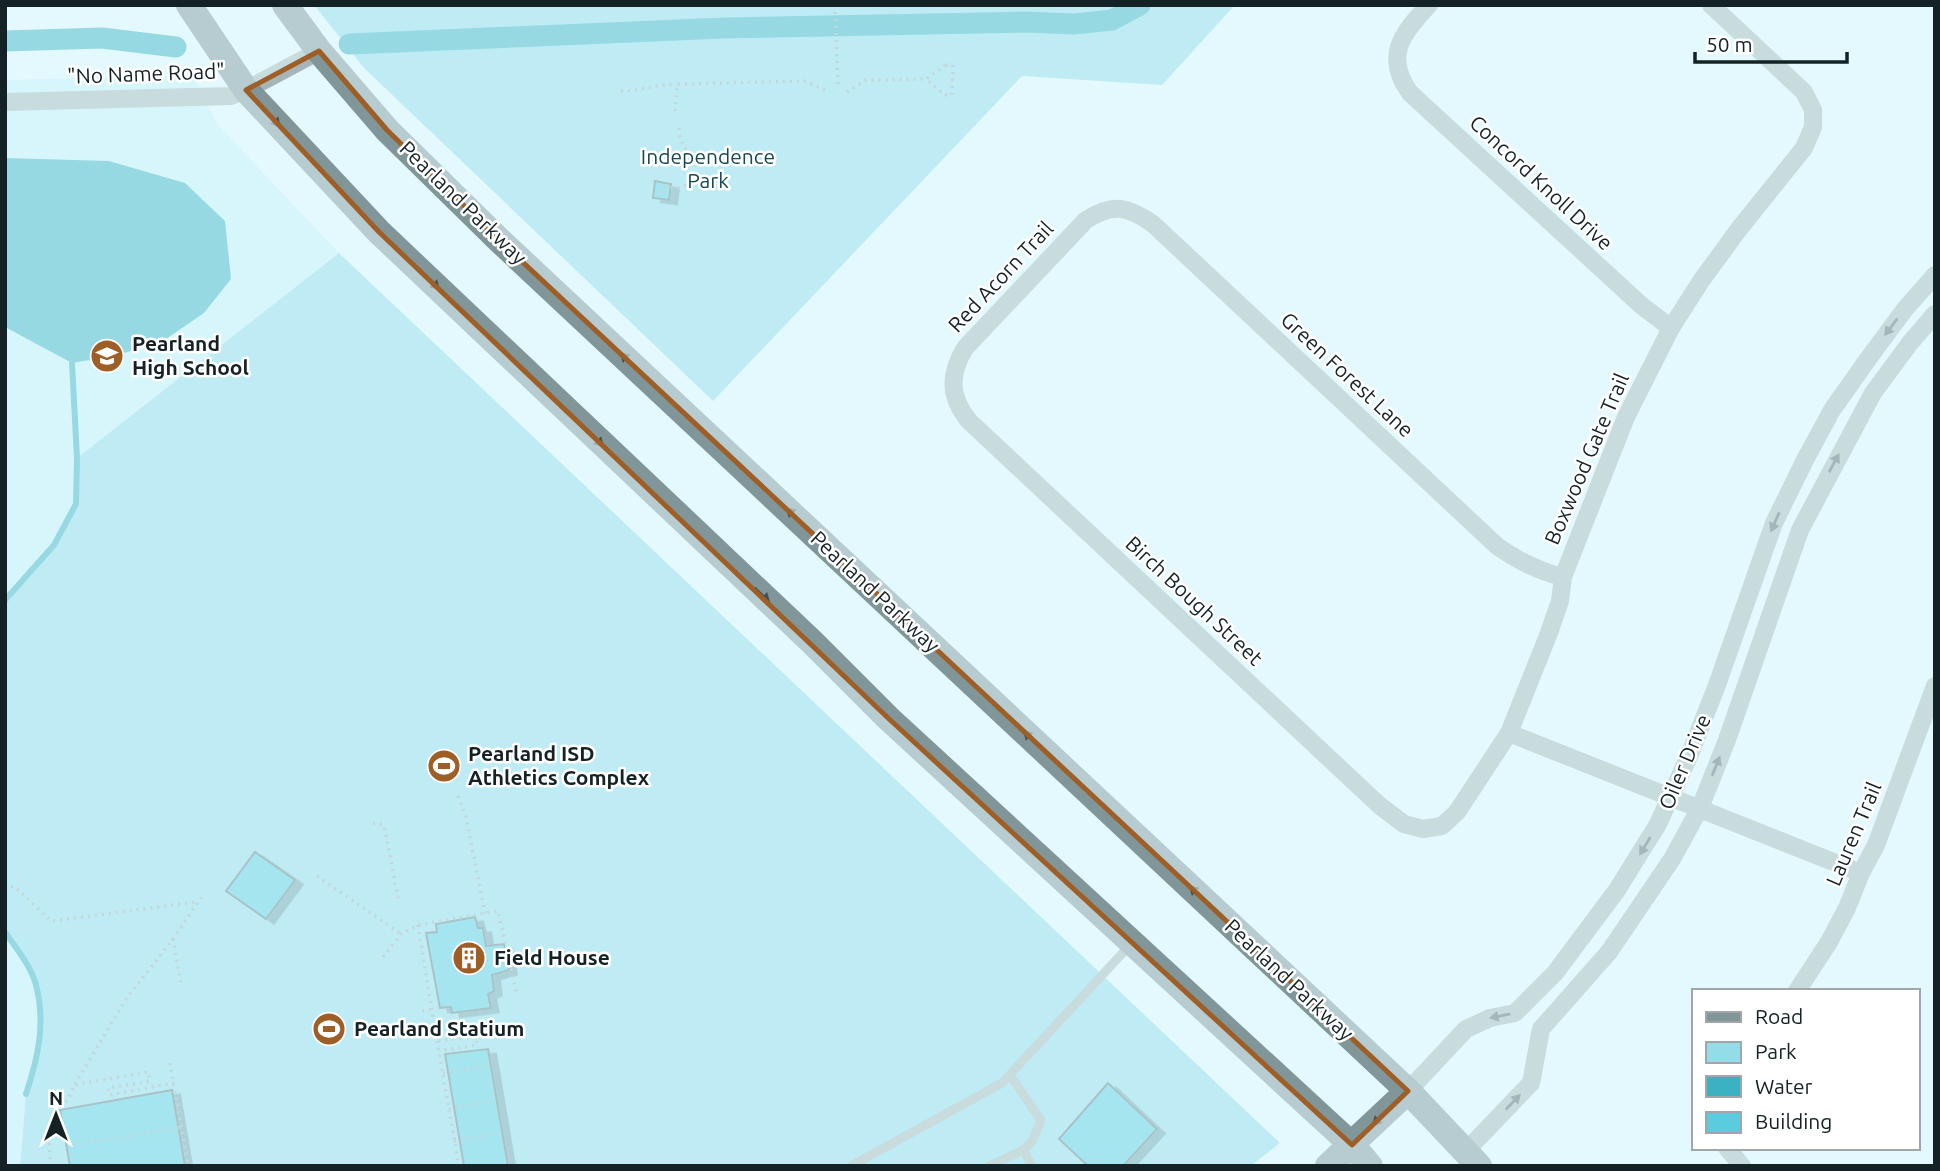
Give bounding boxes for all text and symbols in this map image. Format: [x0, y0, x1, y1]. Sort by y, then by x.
scale bar [1695, 21, 1847, 65]
text: 50 m [1706, 32, 1753, 56]
street label: "No Name Road" [67, 58, 225, 88]
one-way arrow [265, 110, 281, 128]
street label: Concord Knoll Drive [1465, 110, 1618, 255]
street label: Pearland Parkway [395, 136, 532, 269]
park label: Independence Park [641, 144, 775, 192]
street label: Red Acorn Trail [943, 216, 1058, 337]
one-way arrow [423, 274, 440, 291]
street label: Green Forest Lane [1277, 307, 1419, 442]
one-way arrow [1885, 318, 1899, 336]
place label: Pearland High School [132, 331, 249, 379]
school or university icon: Pearland High School [88, 337, 126, 375]
one-way arrow [620, 352, 637, 368]
street label: Boxwood Gate Trail [1539, 369, 1633, 548]
one-way arrow [587, 431, 604, 447]
one-way arrow [1828, 453, 1839, 473]
one-way arrow [785, 507, 803, 523]
one-way arrow [1769, 512, 1781, 532]
street label: Pearland Parkway [806, 526, 945, 657]
street label: Birch Bough Street [1121, 531, 1268, 670]
one-way arrow [753, 587, 771, 603]
street label: Oiler Drive [1653, 710, 1715, 813]
one-way arrow [1023, 730, 1040, 746]
place label: Pearland ISD Athletics Complex [468, 741, 650, 789]
sports icon: Pearland ISD Athletics Complex [425, 747, 463, 785]
one-way arrow [1711, 756, 1722, 777]
street label: Lauren Trail [1821, 778, 1886, 889]
one-way arrow [1639, 837, 1651, 856]
one-way arrow [1189, 886, 1206, 902]
street label: Pearland Parkway [1220, 914, 1359, 1045]
building icon: Field House [450, 939, 488, 977]
place label: Field House [494, 945, 610, 969]
legend [1692, 989, 1919, 1150]
text: Road [1755, 1004, 1803, 1028]
sports icon: Pearland Statium [310, 1010, 348, 1048]
one-way arrow [1489, 1011, 1511, 1022]
place label: Pearland Statium [354, 1016, 524, 1040]
text: Park [1755, 1039, 1797, 1063]
text: Water [1755, 1074, 1813, 1098]
north arrow [21, 1080, 91, 1150]
text: N [49, 1087, 63, 1109]
one-way arrow [1505, 1094, 1521, 1111]
one-way arrow [1372, 1109, 1389, 1125]
text: Building [1755, 1109, 1832, 1133]

